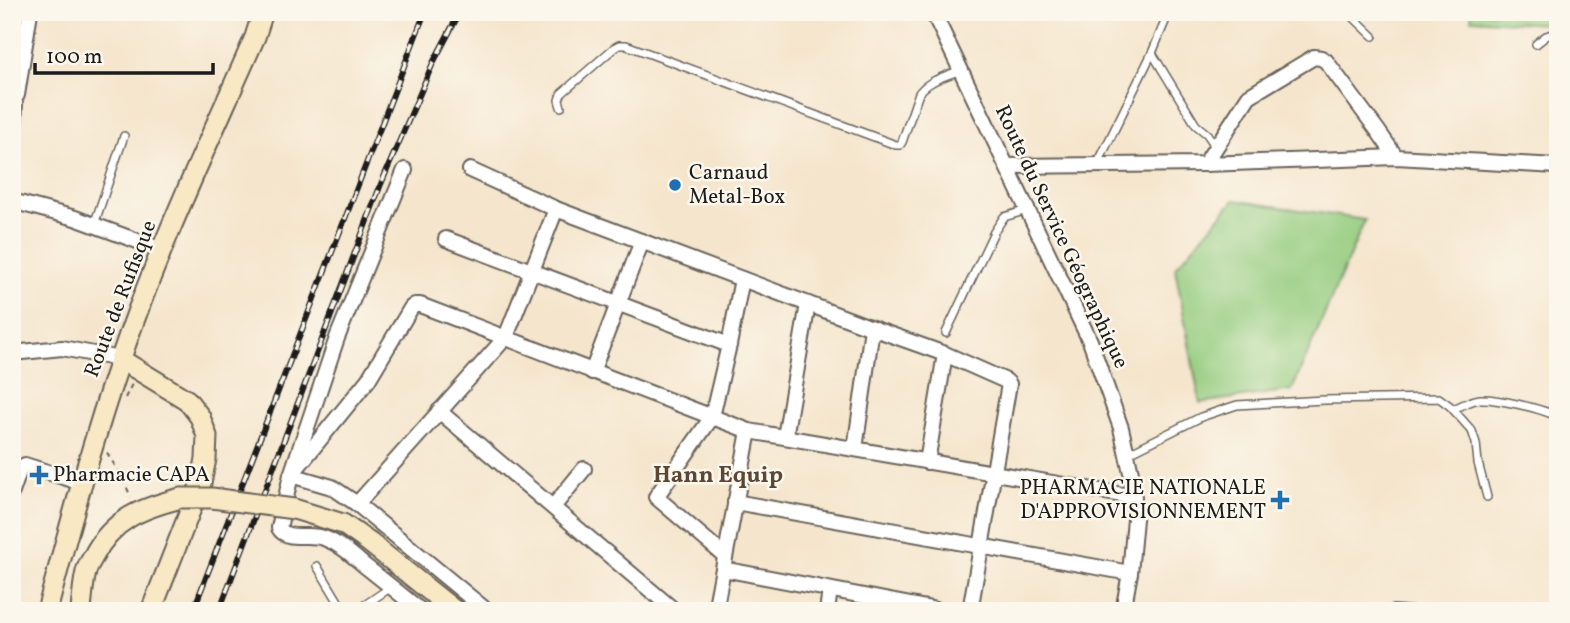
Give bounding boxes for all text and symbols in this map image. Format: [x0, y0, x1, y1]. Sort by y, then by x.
scale bar [35, 32, 214, 76]
text: 100 m [46, 43, 103, 72]
street label: Route du Service Géographique [987, 100, 1135, 374]
place label: Carnaud Metal-Box [689, 159, 785, 212]
marker: Carnaud Metal-Box [667, 177, 683, 193]
street label: Route de Rufisque [78, 216, 164, 382]
district label: Hann Equip [653, 460, 783, 492]
place label: Pharmacie CAPA [53, 461, 210, 490]
marker: Pharmacie CAPA [31, 467, 47, 483]
place label: PHARMACIE NATIONALE D'APPROVISIONNEMENT [1020, 474, 1266, 527]
marker: PHARMACIE NATIONALE D'APPROVISIONNEMENT [1272, 492, 1288, 508]

